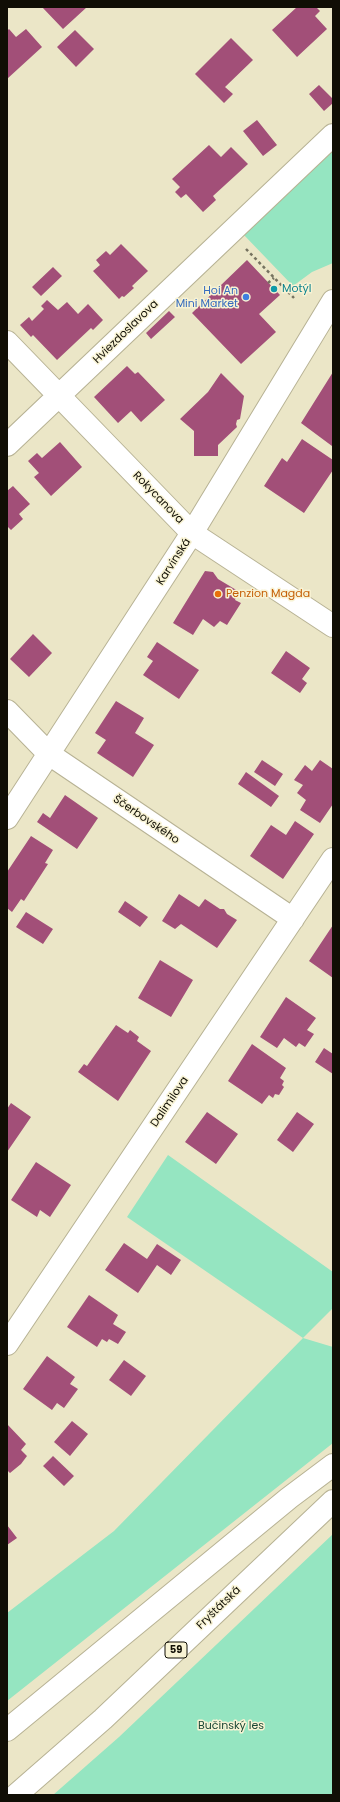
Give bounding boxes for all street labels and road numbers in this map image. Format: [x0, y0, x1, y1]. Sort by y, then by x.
street label: Hviezdoslavova [91, 298, 161, 366]
street label: Rokycanova [130, 469, 186, 527]
street label: Karvinská [154, 536, 194, 588]
street label: Ščerbovského [110, 793, 182, 847]
street label: Dalimilova [148, 1074, 192, 1130]
street label: Fryštátská [194, 1584, 244, 1632]
road number: 59 [165, 1642, 187, 1658]

